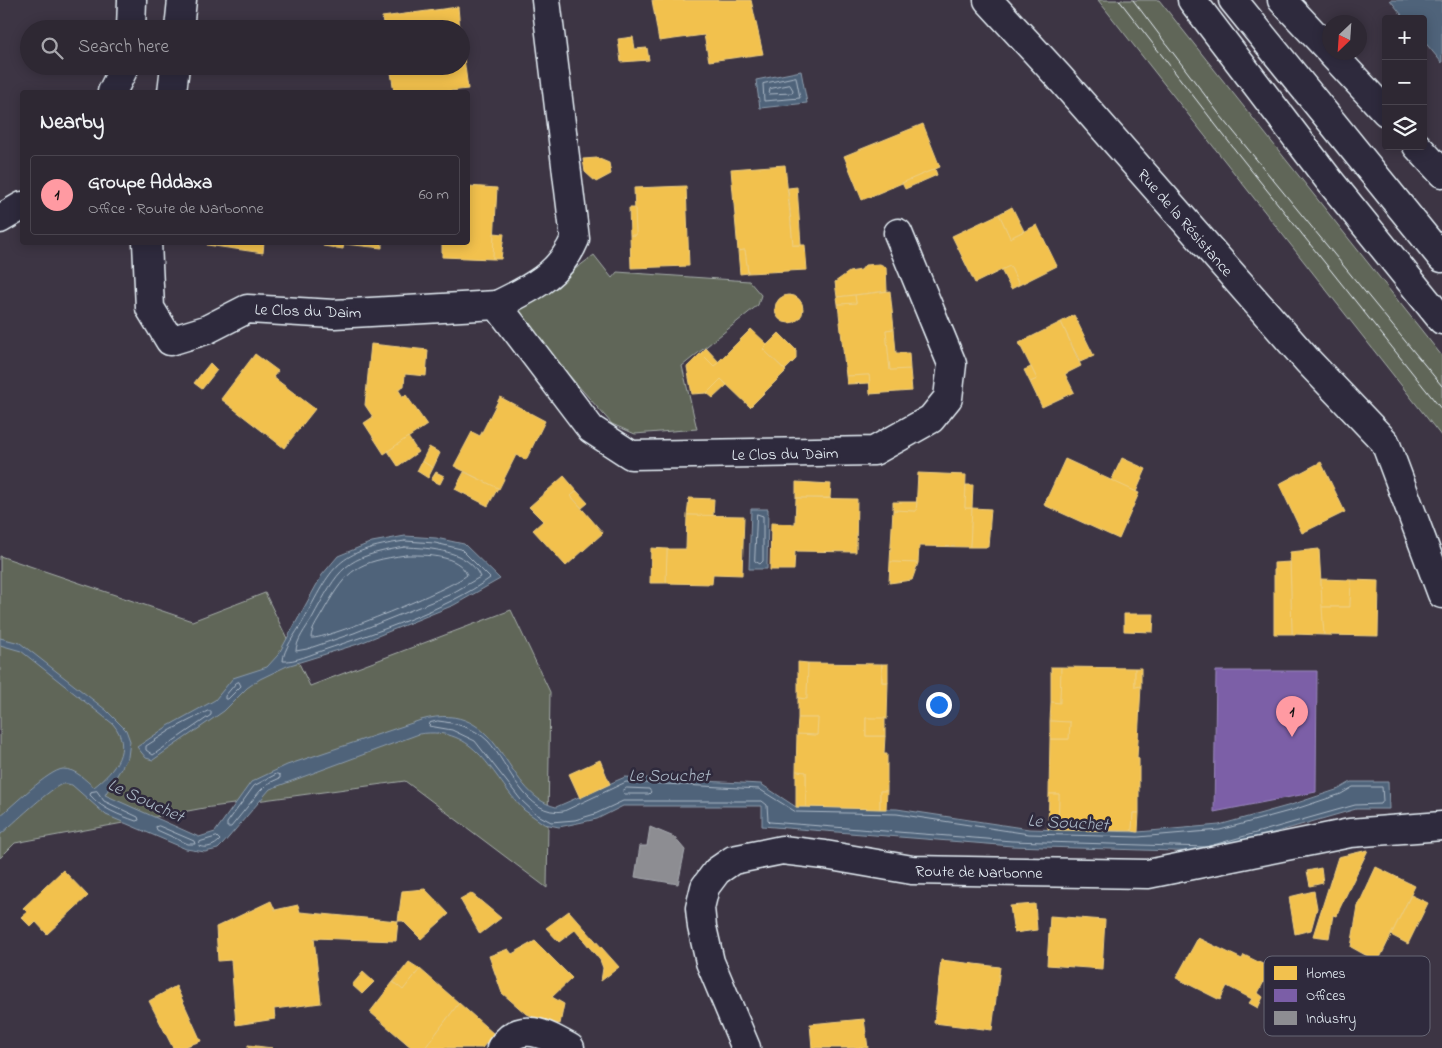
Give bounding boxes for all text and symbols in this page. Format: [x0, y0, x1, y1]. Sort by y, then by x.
north arrow [1322, 15, 1367, 60]
map controls [1382, 15, 1427, 150]
button: + [1382, 15, 1427, 60]
search box [20, 20, 470, 75]
icon: search [38, 34, 66, 62]
text: Search here [78, 34, 169, 61]
button: − [1382, 60, 1427, 105]
button: layers [1382, 105, 1427, 150]
text: Nearby [40, 108, 104, 138]
street label: Rue de la Résistance [1131, 164, 1239, 283]
text: Groupe Addaxa [88, 170, 212, 197]
text: 1 [54, 183, 60, 207]
text: 60 m [419, 183, 449, 207]
text: Office · Route de Narbonne [88, 197, 264, 221]
street label: Le Clos du Daim [254, 298, 362, 326]
street label: Le Clos du Daim [731, 442, 839, 468]
your location [926, 692, 952, 718]
pin: 1 [1276, 696, 1308, 737]
water label: Le Souchet [628, 764, 711, 790]
water label: Le Souchet [103, 773, 189, 832]
water label: Le Souchet [1027, 809, 1111, 839]
street label: Route de Narbonne [915, 860, 1044, 886]
legend [1264, 956, 1430, 1036]
text: Homes [1306, 964, 1346, 985]
text: Offices [1306, 986, 1346, 1007]
text: Industry [1306, 1009, 1356, 1031]

